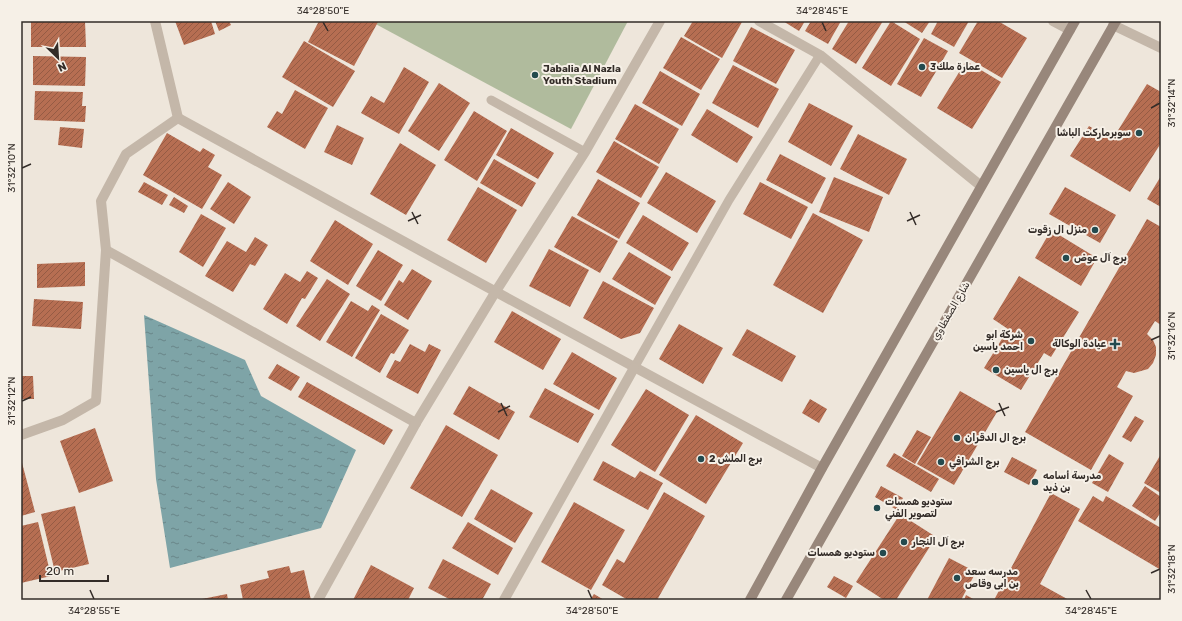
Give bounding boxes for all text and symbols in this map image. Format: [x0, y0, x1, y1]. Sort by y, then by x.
text: 34°28'50"E [297, 5, 349, 17]
text: 34°28'45"E [796, 5, 848, 17]
north arrow [38, 38, 78, 78]
text: N [56, 59, 68, 74]
place label: عمارة ملك3 [930, 61, 981, 73]
marker: عمارة ملك3 [917, 62, 927, 72]
place label: Jabalia Al Nazla Youth Stadium [543, 63, 621, 87]
marker: Jabalia Al Nazla Youth Stadium [530, 70, 540, 80]
text: 31°32'14"N [1166, 78, 1178, 128]
place label: سوبرماركت الباشا [1057, 127, 1131, 139]
marker: سوبرماركت الباشا [1134, 128, 1144, 138]
text: 31°32'10"N [6, 143, 18, 193]
place label: منزل ال زقوت [1028, 224, 1087, 236]
marker: منزل ال زقوت [1090, 225, 1100, 235]
place label: برج آل عوض [1074, 251, 1127, 265]
marker: برج آل عوض [1061, 253, 1071, 263]
street label: شارع الصفطاوي [929, 280, 973, 343]
text: 31°32'16"N [1166, 312, 1178, 360]
place label: شركة ابو احمد ياسين [973, 329, 1023, 353]
marker: شركة ابو احمد ياسين [1026, 336, 1036, 346]
place label: عيادة الوكالة [1052, 338, 1106, 350]
marker: عيادة الوكالة [1109, 338, 1121, 350]
place label: برج ال ياسين [1004, 364, 1058, 377]
marker: برج ال ياسين [991, 365, 1001, 375]
text: 31°32'12"N [6, 377, 18, 425]
place label: برج ال الدقران [965, 432, 1026, 445]
marker: برج ال الدقران [952, 433, 962, 443]
place label: برج الملش 2 [709, 453, 763, 466]
marker: برج الملش 2 [696, 454, 706, 464]
place label: برج الشرافي [949, 456, 1000, 470]
marker: برج الشرافي [936, 457, 946, 467]
place label: مدرسة أسامه بن ذيد [1043, 470, 1102, 494]
marker: مدرسة أسامه بن ذيد [1030, 477, 1040, 487]
place label: ستوديو همسات لتصوير الفني [885, 496, 952, 522]
marker: ستوديو همسات لتصوير الفني [872, 503, 882, 513]
place label: برج آل النجار [911, 535, 965, 549]
marker: برج آل النجار [899, 537, 909, 547]
text: 31°32'18"N [1166, 544, 1178, 594]
place label: ستوديو همسات [808, 547, 875, 559]
marker: ستوديو همسات [878, 548, 888, 558]
scale bar [40, 557, 108, 583]
text: 20 m [46, 564, 74, 578]
place label: مدرسه سعد بن ابى وقاص [965, 566, 1019, 590]
marker: مدرسه سعد بن ابى وقاص [952, 573, 962, 583]
text: 34°28'55"E [68, 605, 120, 617]
text: 34°28'50"E [566, 605, 618, 617]
text: 34°28'45"E [1065, 605, 1117, 617]

